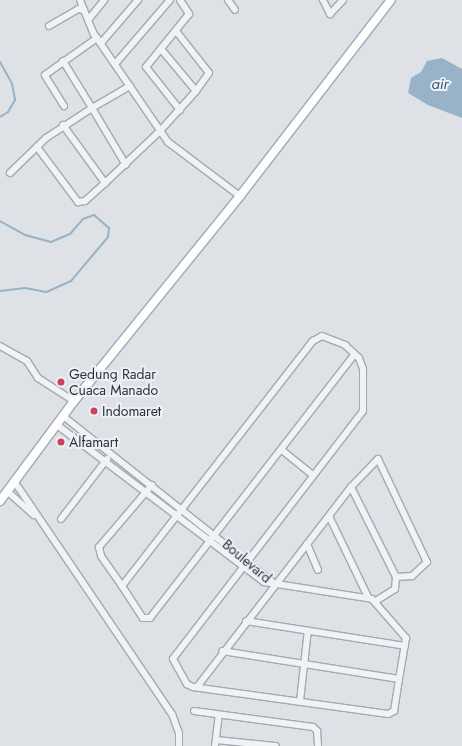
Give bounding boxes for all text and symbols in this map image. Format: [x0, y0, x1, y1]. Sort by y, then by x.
water label: air [431, 76, 449, 94]
place label: Gedung Radar Cuaca Manado [69, 366, 158, 398]
marker: Gedung Radar Cuaca Manado [56, 377, 66, 387]
place label: Indomaret [102, 403, 161, 419]
marker: Indomaret [89, 406, 99, 416]
place label: Alfamart [69, 434, 118, 450]
marker: Alfamart [56, 437, 66, 447]
street label: Boulevard [219, 536, 275, 586]

